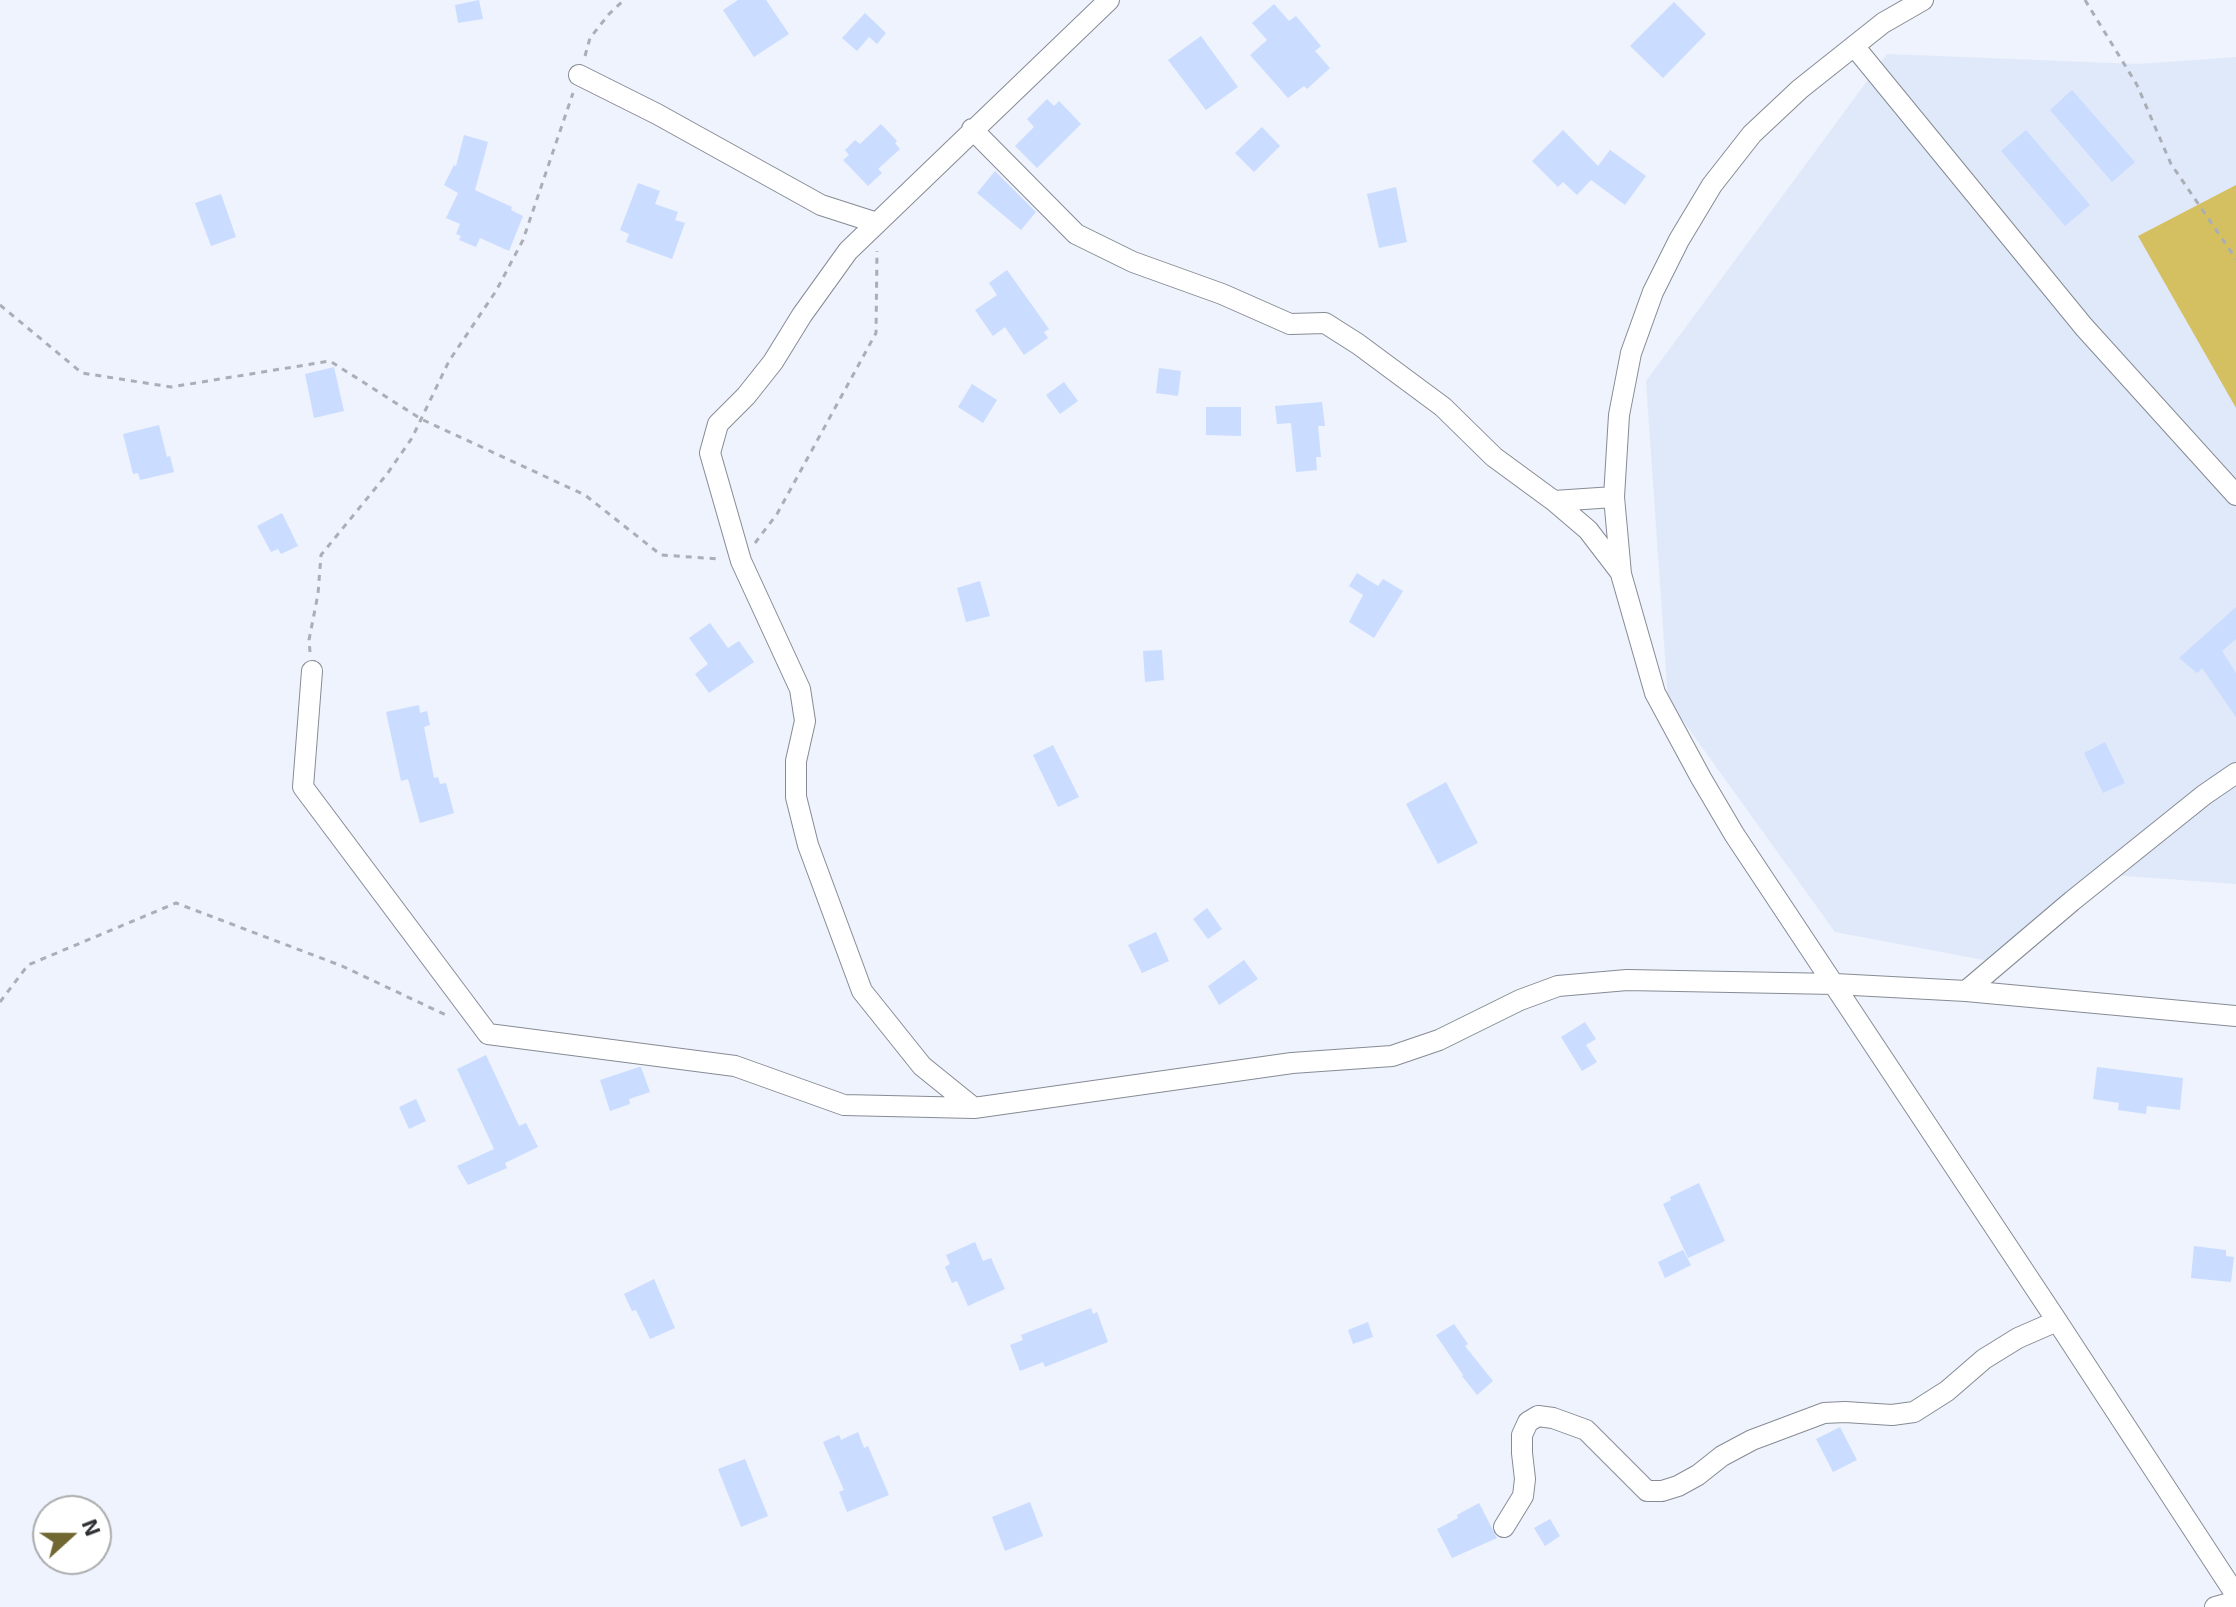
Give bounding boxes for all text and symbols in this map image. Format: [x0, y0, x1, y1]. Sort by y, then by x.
north arrow [32, 1495, 112, 1575]
text: N [78, 1515, 108, 1539]

